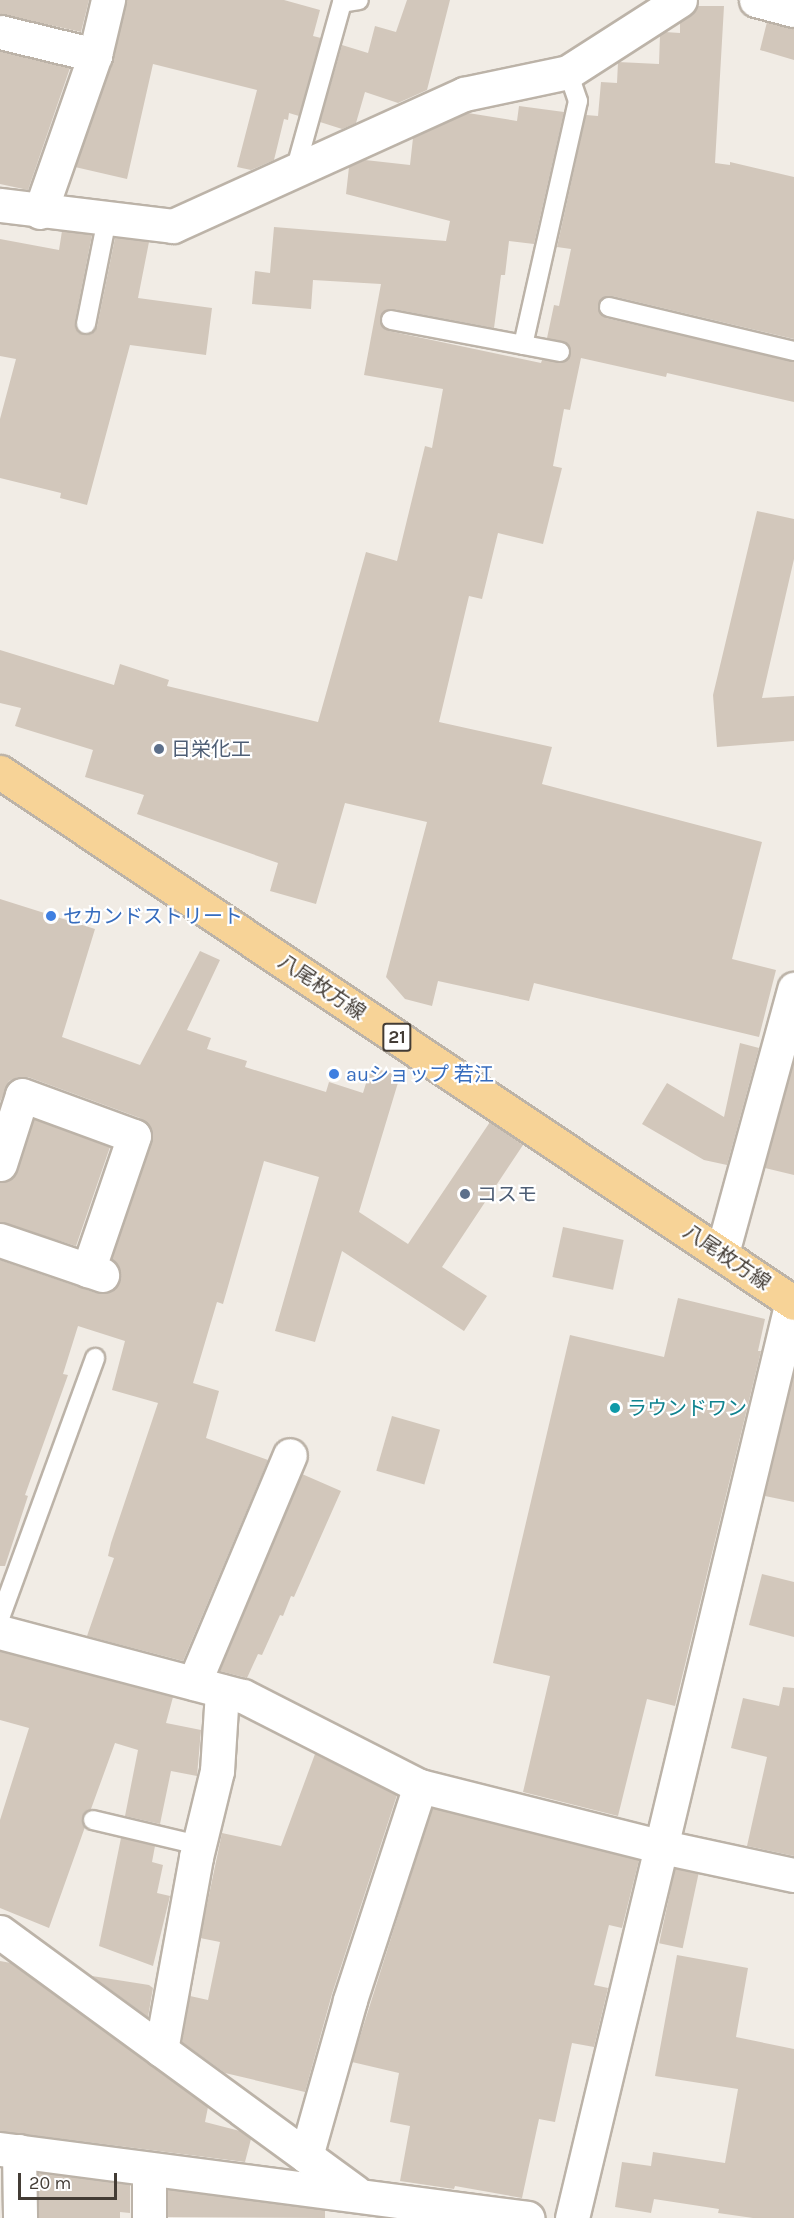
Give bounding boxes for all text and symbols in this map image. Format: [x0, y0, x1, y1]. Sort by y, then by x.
place label: 日栄化工 [171, 737, 251, 761]
marker: 日栄化工 [152, 742, 166, 756]
place label: セカンドストリート [63, 904, 243, 928]
marker: セカンドストリート [44, 909, 58, 923]
street label: 八尾枚方線 [274, 949, 370, 1025]
road number: 21 [382, 1022, 412, 1052]
place label: auショップ 若江 [346, 1062, 494, 1086]
marker: auショップ 若江 [327, 1067, 341, 1081]
place label: コスモ [477, 1182, 537, 1206]
marker: コスモ [458, 1187, 472, 1201]
street label: 八尾枚方線 [679, 1219, 775, 1295]
place label: ラウンドワン [627, 1396, 747, 1420]
marker: ラウンドワン [608, 1401, 622, 1415]
scale bar [21, 2161, 120, 2199]
text: 20 m [29, 2172, 71, 2194]

